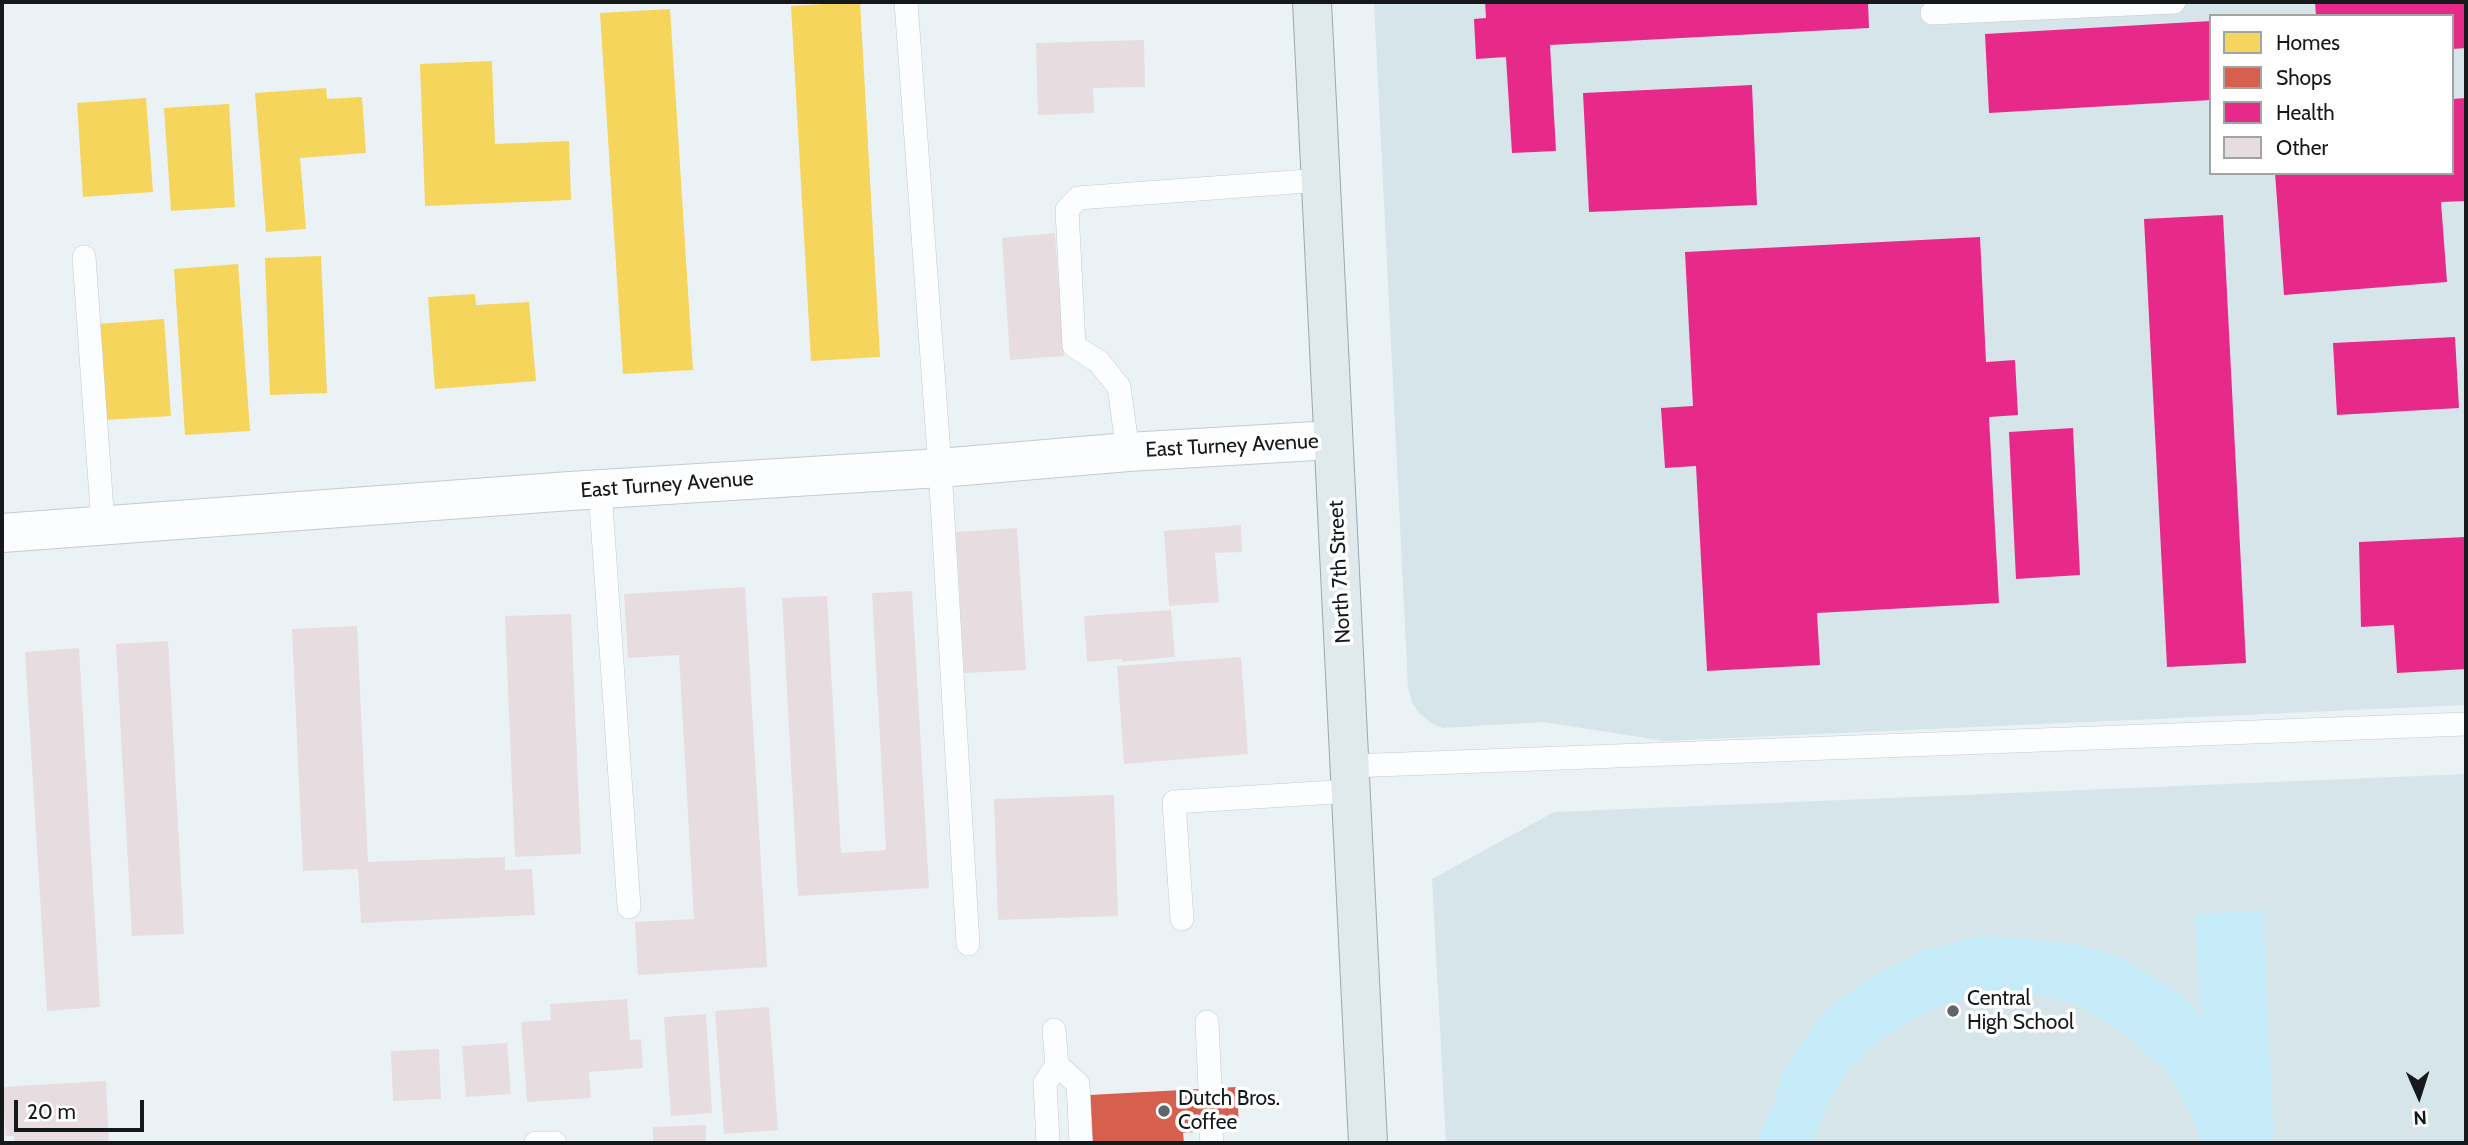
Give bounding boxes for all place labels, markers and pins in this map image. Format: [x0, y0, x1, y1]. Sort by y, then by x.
place label: Central High School [1967, 986, 2074, 1036]
marker: Central High School [1945, 1003, 1961, 1019]
place label: Dutch Bros. Coffee [1178, 1086, 1280, 1136]
marker: Dutch Bros. Coffee [1156, 1103, 1172, 1119]

